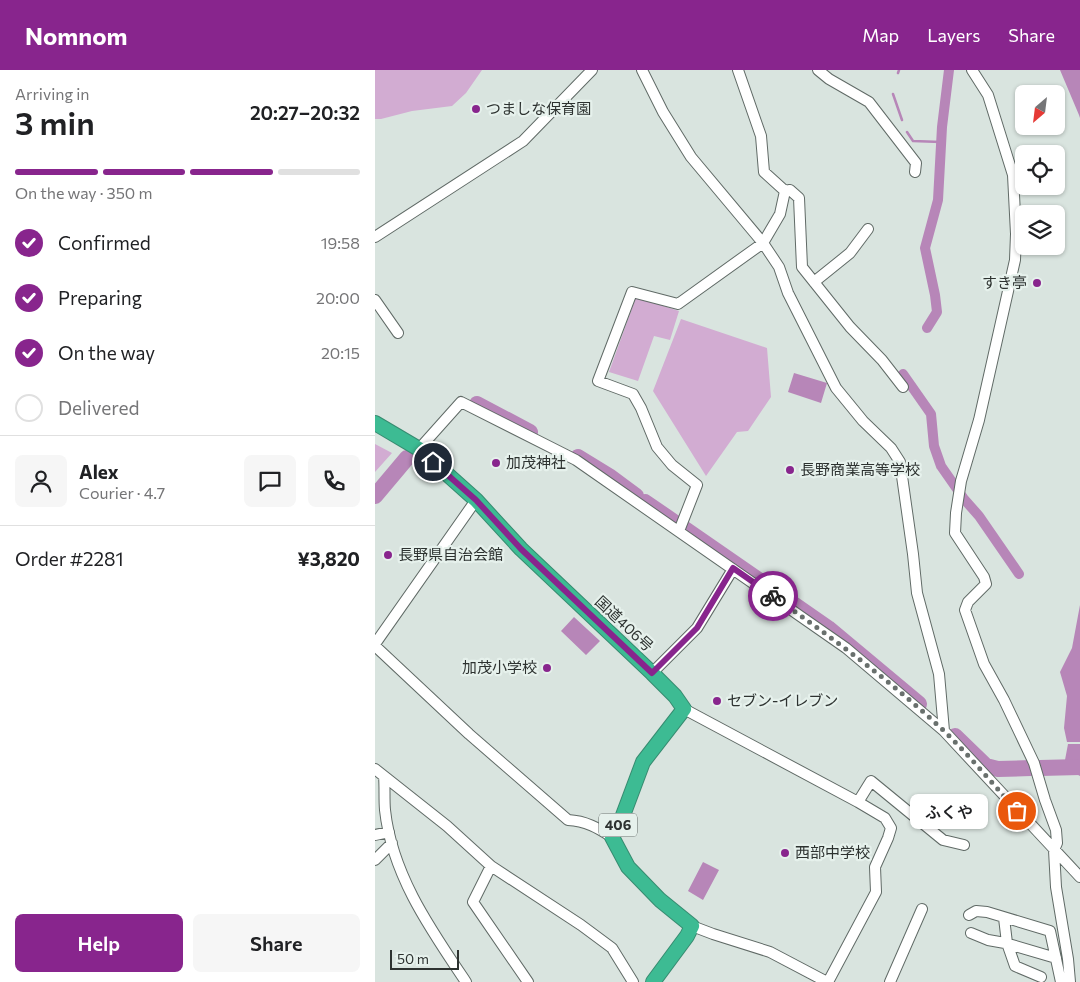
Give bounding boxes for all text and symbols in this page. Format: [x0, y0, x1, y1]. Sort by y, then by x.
text: Nomnom [25, 21, 127, 50]
text: Map [862, 24, 899, 46]
text: Layers [927, 24, 980, 46]
text: Share [1008, 24, 1055, 46]
text: Arriving in [15, 84, 89, 103]
north arrow [1015, 85, 1065, 135]
map controls [1015, 85, 1065, 255]
place label: つましな保育園 [486, 99, 591, 117]
text: 20:27–20:32 [250, 101, 360, 124]
text: 3 min [15, 102, 95, 142]
marker: つましな保育園 [470, 103, 482, 115]
button: locate [1015, 145, 1065, 195]
text: On the way · 350 m [15, 183, 152, 202]
button: layers [1015, 205, 1065, 255]
icon: check [15, 229, 43, 257]
text: Confirmed [58, 231, 151, 254]
text: 19:58 [321, 233, 360, 252]
place label: すき亭 [982, 273, 1027, 291]
marker: すき亭 [1031, 277, 1043, 289]
icon: check [15, 284, 43, 312]
text: Preparing [58, 286, 142, 309]
text: 20:00 [316, 288, 360, 307]
icon: check [15, 339, 43, 367]
text: On the way [58, 341, 155, 364]
text: 20:15 [321, 343, 360, 362]
text: Delivered [58, 396, 139, 419]
pin [412, 441, 454, 483]
icon: home [419, 448, 447, 476]
place label: 加茂神社 [506, 453, 566, 471]
button: person [15, 455, 67, 507]
button: chat [244, 455, 296, 507]
button: phone [308, 455, 360, 507]
marker: 加茂神社 [490, 457, 502, 469]
text: Alex [79, 460, 119, 483]
place label: 長野商業高等学校 [800, 460, 920, 478]
marker: 長野商業高等学校 [784, 464, 796, 476]
text: Courier · 4.7 [79, 483, 165, 502]
place label: 長野県自治会館 [398, 545, 503, 563]
text: Order #2281 [15, 547, 124, 570]
text: ¥3,820 [298, 547, 360, 570]
marker: 長野県自治会館 [382, 549, 394, 561]
courier [748, 571, 798, 621]
icon: bike [759, 582, 787, 610]
street label: 国道406号 [592, 592, 657, 655]
place label: 加茂小学校 [462, 658, 537, 676]
marker: 加茂小学校 [541, 662, 553, 674]
place label: セブン-イレブン [727, 691, 838, 709]
marker: セブン-イレブン [711, 695, 723, 707]
pin [996, 790, 1038, 832]
callout: ふくや [909, 794, 987, 828]
icon: bag [1003, 797, 1031, 825]
text: ふくや [925, 802, 973, 821]
road number: 406 [599, 814, 637, 836]
place label: 西部中学校 [795, 843, 870, 861]
marker: 西部中学校 [779, 847, 791, 859]
button: Help [15, 914, 183, 972]
button: Share [193, 914, 360, 972]
scale bar [390, 947, 459, 970]
text: 50 m [397, 950, 429, 967]

